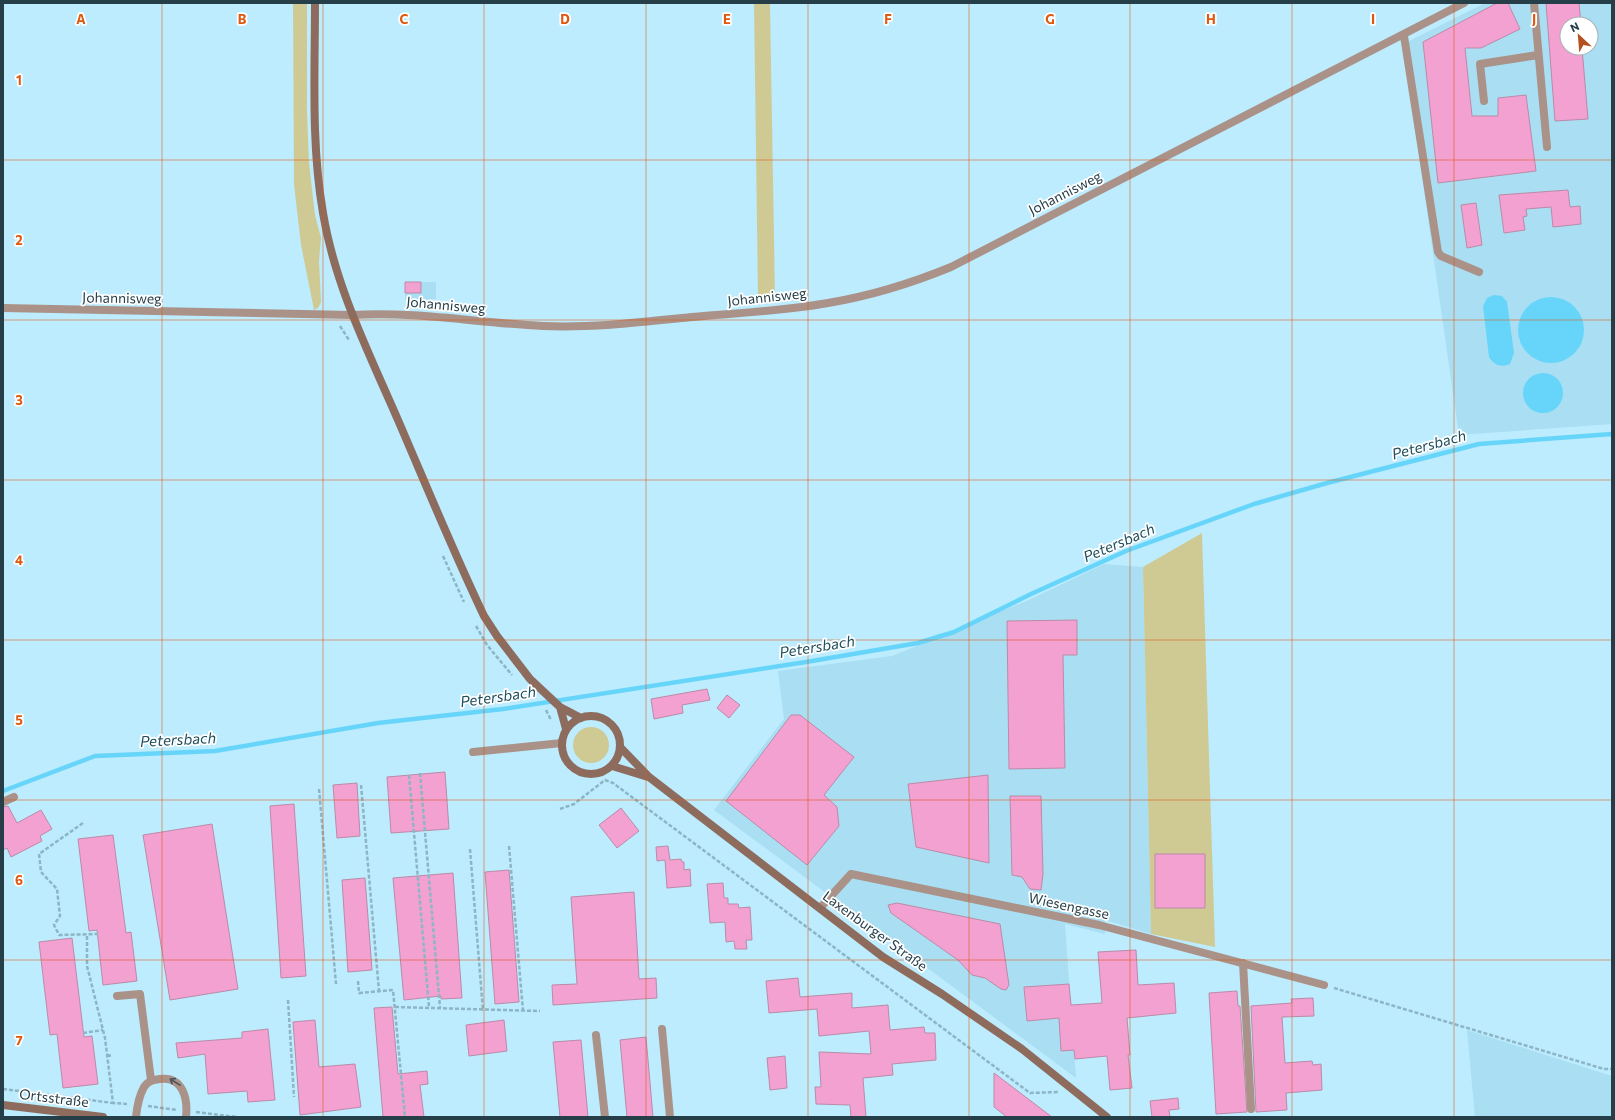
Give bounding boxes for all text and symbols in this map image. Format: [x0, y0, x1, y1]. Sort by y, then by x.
text: A [76, 11, 86, 27]
text: B [238, 11, 247, 27]
text: C [400, 11, 409, 27]
text: D [560, 11, 570, 27]
text: E [723, 11, 731, 27]
text: F [884, 11, 892, 27]
text: G [1045, 11, 1055, 27]
text: H [1206, 11, 1216, 27]
text: I [1371, 11, 1375, 27]
text: J [1532, 11, 1536, 27]
north arrow [1559, 16, 1599, 56]
text: N [1568, 19, 1581, 34]
text: 1 [16, 72, 22, 88]
street label: Johannisweg [1025, 167, 1104, 218]
text: 2 [15, 232, 23, 248]
street label: Johannisweg [726, 284, 808, 309]
street label: Johannisweg [82, 288, 162, 307]
street label: Johannisweg [406, 293, 487, 316]
text: 3 [15, 392, 23, 408]
water label: Petersbach [1390, 425, 1468, 463]
water label: Petersbach [1080, 519, 1157, 565]
text: 4 [15, 552, 23, 568]
water label: Petersbach [778, 631, 856, 661]
water label: Petersbach [459, 682, 537, 710]
text: 5 [15, 712, 23, 728]
water label: Petersbach [139, 728, 216, 750]
text: 6 [15, 872, 23, 888]
street label: Laxenburger Straße [820, 887, 931, 974]
street label: Wiesengasse [1027, 889, 1111, 922]
text: 7 [15, 1032, 23, 1048]
one-way arrow [169, 1078, 181, 1086]
street label: Ortsstraße [18, 1085, 90, 1110]

